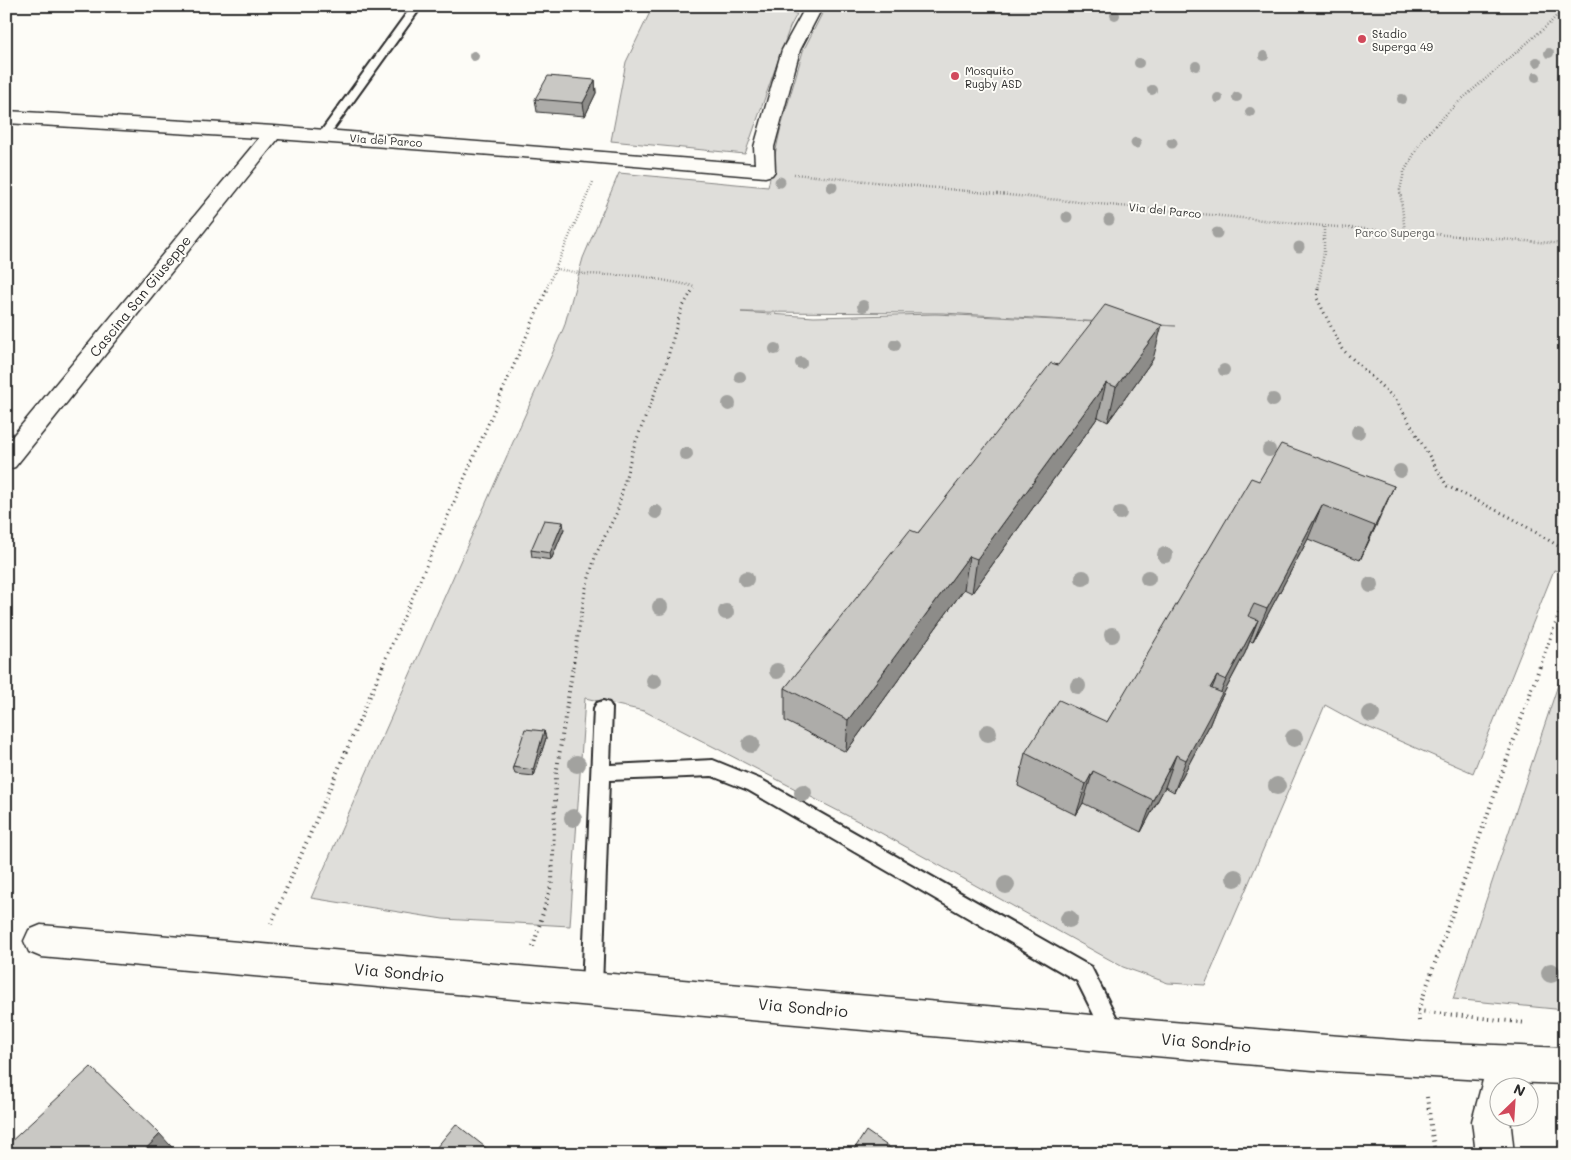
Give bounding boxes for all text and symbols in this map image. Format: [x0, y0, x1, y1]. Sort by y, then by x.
place label: Stadio Superga 49 [1372, 26, 1434, 54]
marker: Stadio Superga 49 [1356, 33, 1368, 45]
place label: Mosquito Rugby ASD [965, 63, 1022, 91]
marker: Mosquito Rugby ASD [949, 70, 961, 82]
street label: Via del Parco [349, 130, 423, 150]
street label: Via del Parco [1128, 199, 1203, 221]
park label: Parco Superga [1355, 225, 1435, 240]
street label: Cascina San Giuseppe [85, 231, 195, 361]
street label: Via Sondrio [353, 958, 445, 986]
street label: Via Sondrio [757, 993, 849, 1021]
street label: Via Sondrio [1160, 1028, 1252, 1056]
north arrow [1488, 1078, 1538, 1128]
text: N [1511, 1079, 1529, 1101]

